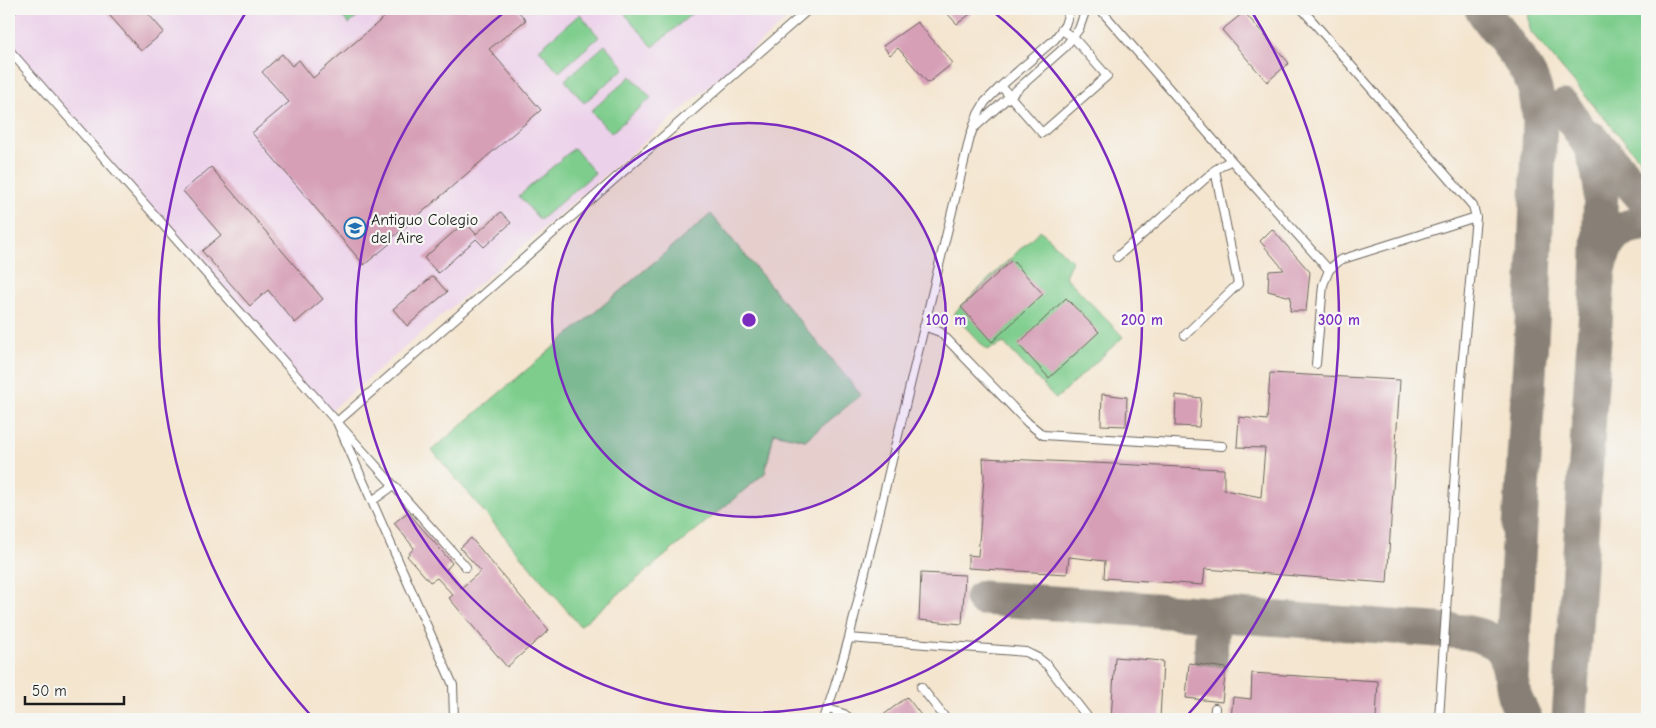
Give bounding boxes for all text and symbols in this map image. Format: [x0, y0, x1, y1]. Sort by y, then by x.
place label: Antiguo Colegio del Aire [371, 211, 478, 247]
school or university icon: Antiguo Colegio del Aire [343, 216, 367, 240]
centre of rings [740, 311, 758, 329]
text: 100 m [926, 311, 966, 329]
text: 200 m [1121, 311, 1163, 329]
text: 300 m [1318, 311, 1360, 329]
scale bar [25, 673, 124, 705]
text: 50 m [32, 682, 67, 700]

